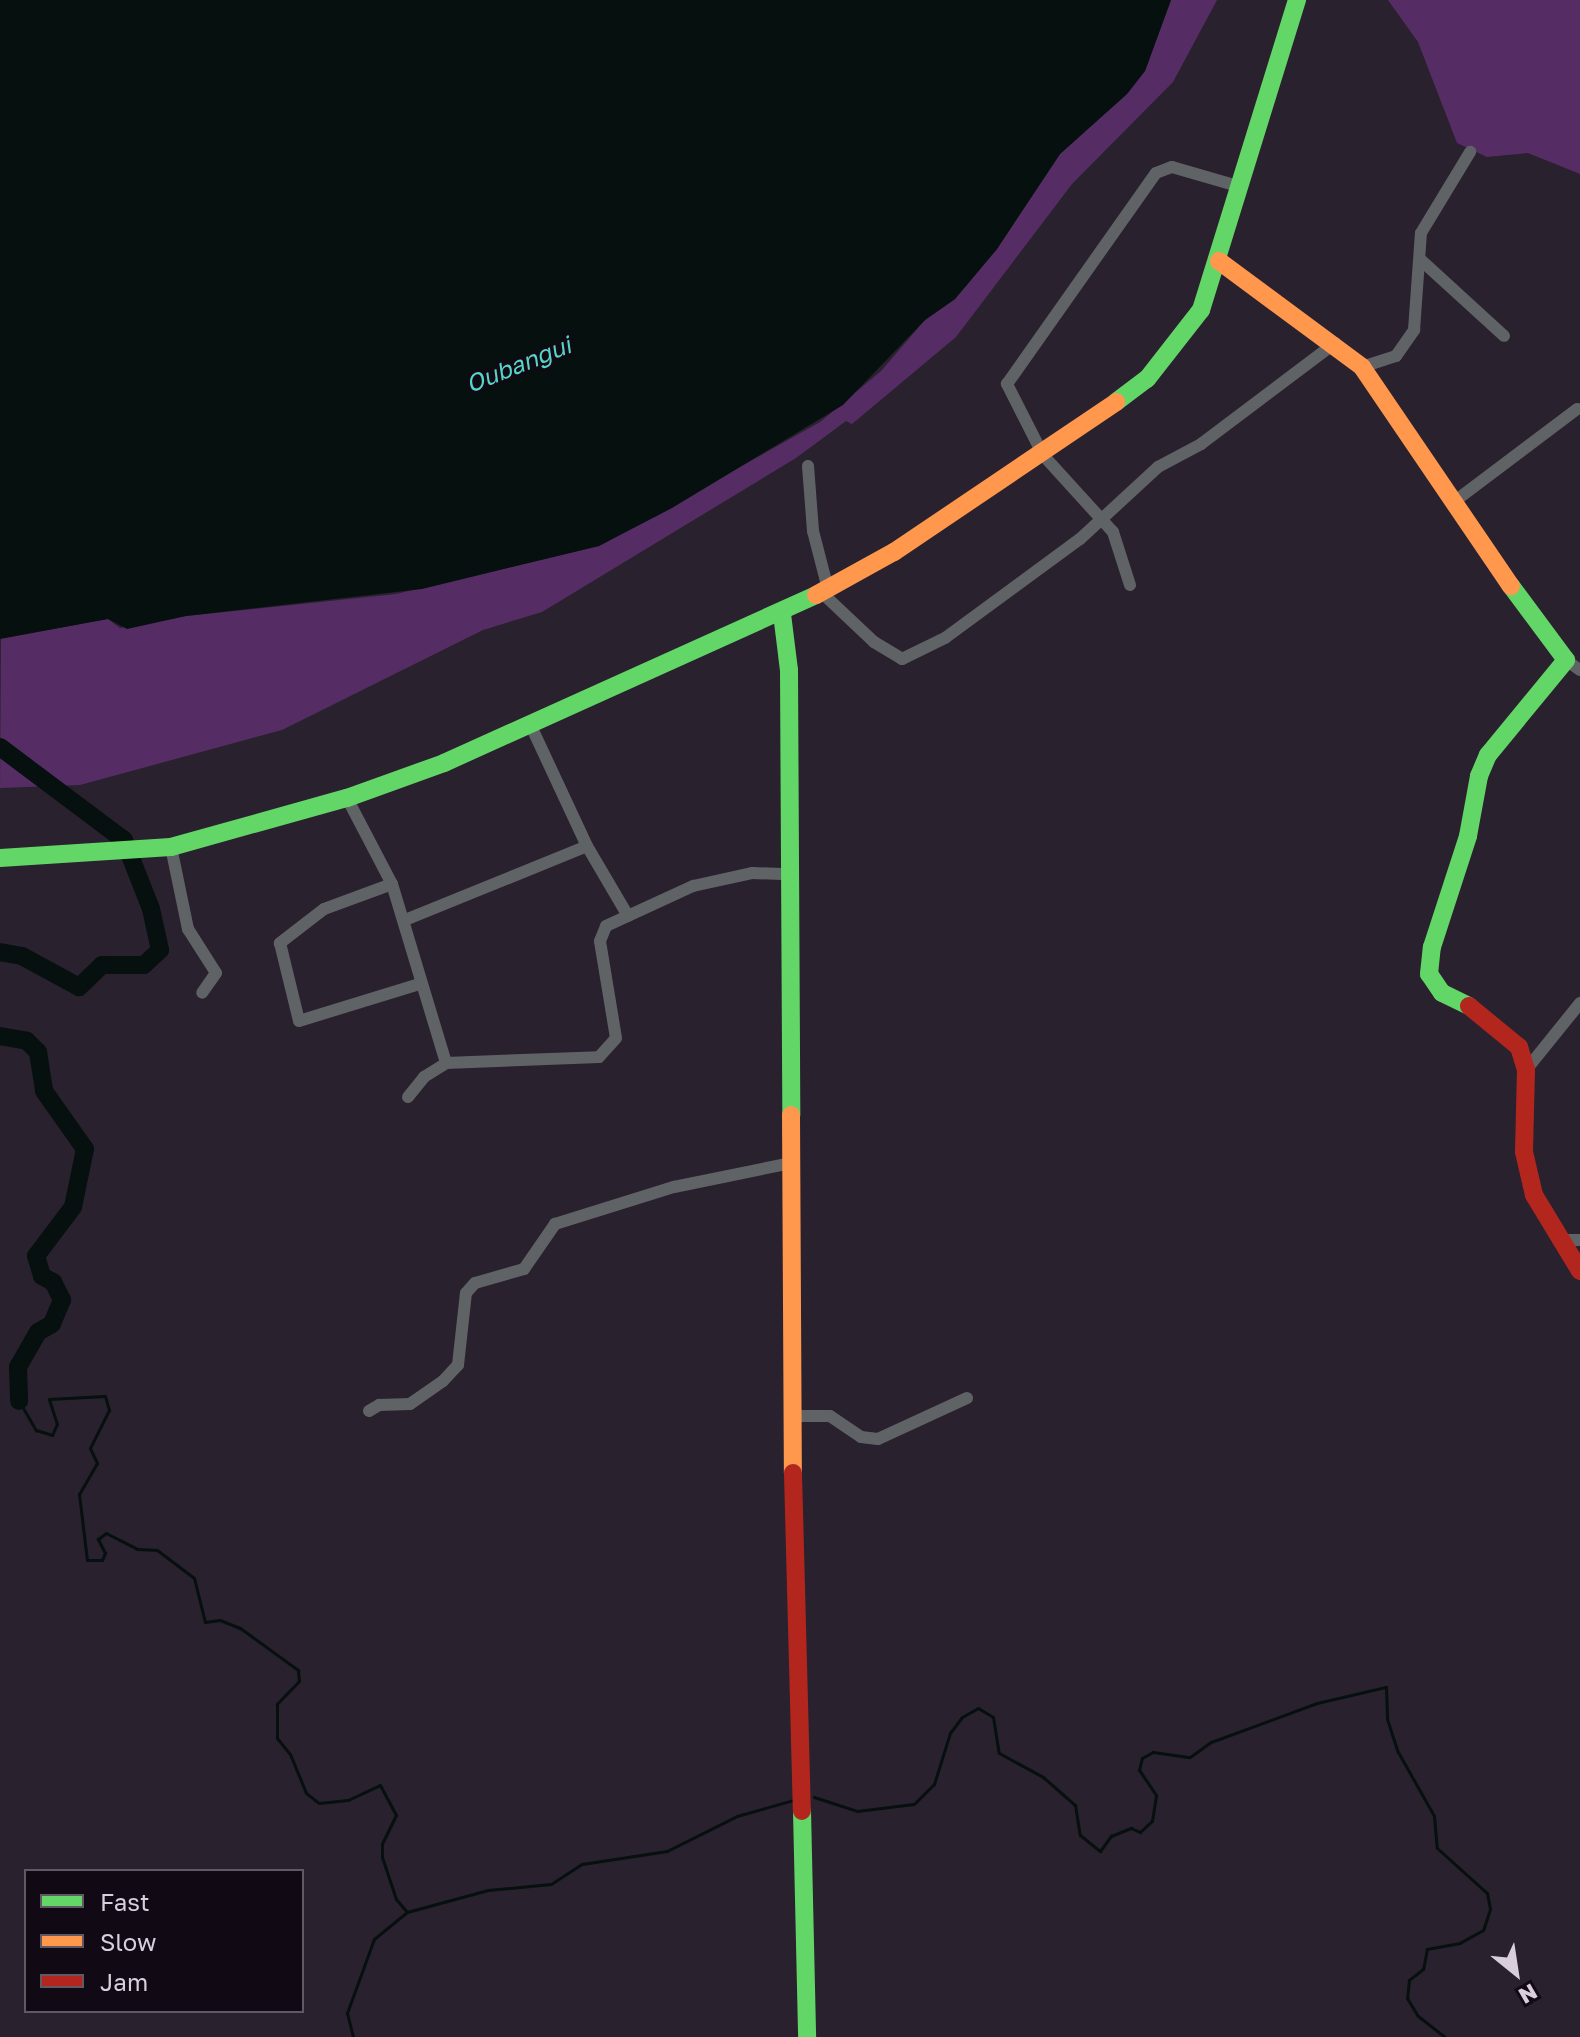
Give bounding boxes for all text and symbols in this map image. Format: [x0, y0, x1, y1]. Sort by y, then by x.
water label: Oubangui [461, 330, 575, 398]
legend [24, 1869, 304, 2013]
text: Fast [100, 1887, 150, 1916]
text: Slow [100, 1927, 156, 1956]
north arrow [1476, 1933, 1556, 2013]
text: Jam [100, 1967, 148, 1996]
text: N [1514, 1978, 1542, 2010]

